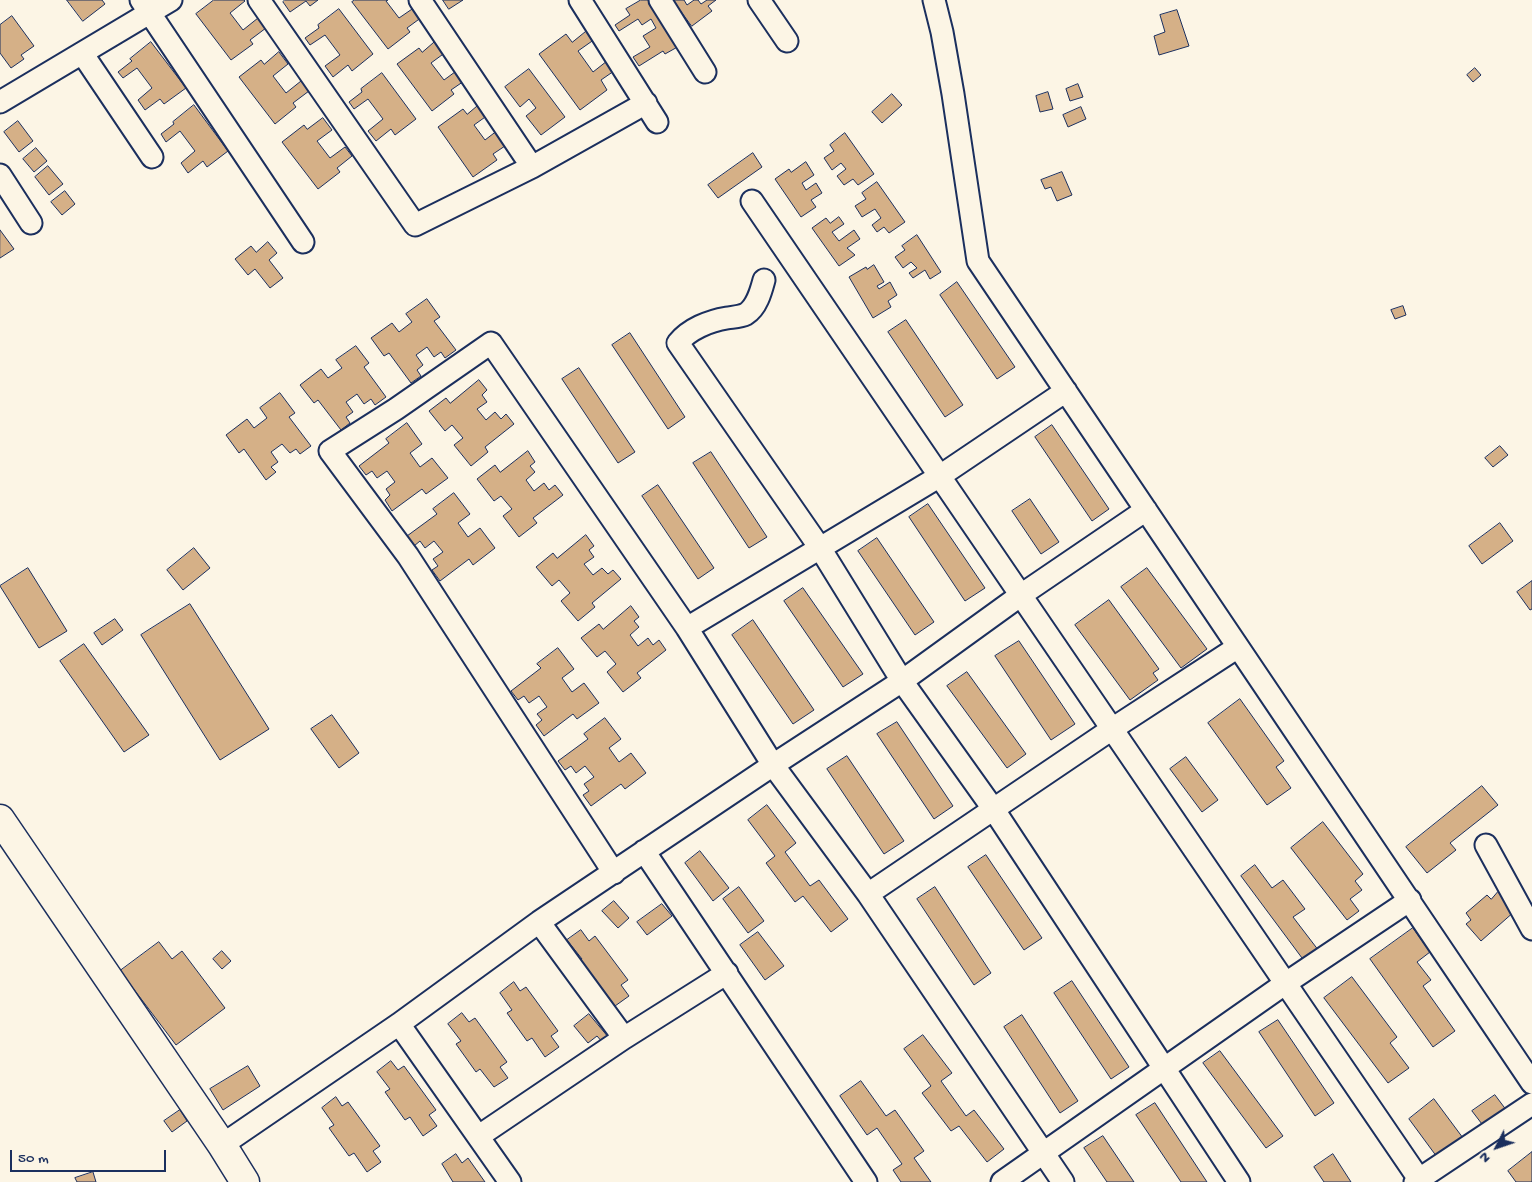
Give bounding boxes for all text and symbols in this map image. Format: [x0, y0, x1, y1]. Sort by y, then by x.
north arrow [1472, 1122, 1522, 1172]
scale bar [12, 1140, 169, 1172]
text: N [1476, 1148, 1495, 1166]
text: 50 m [18, 1150, 49, 1168]

